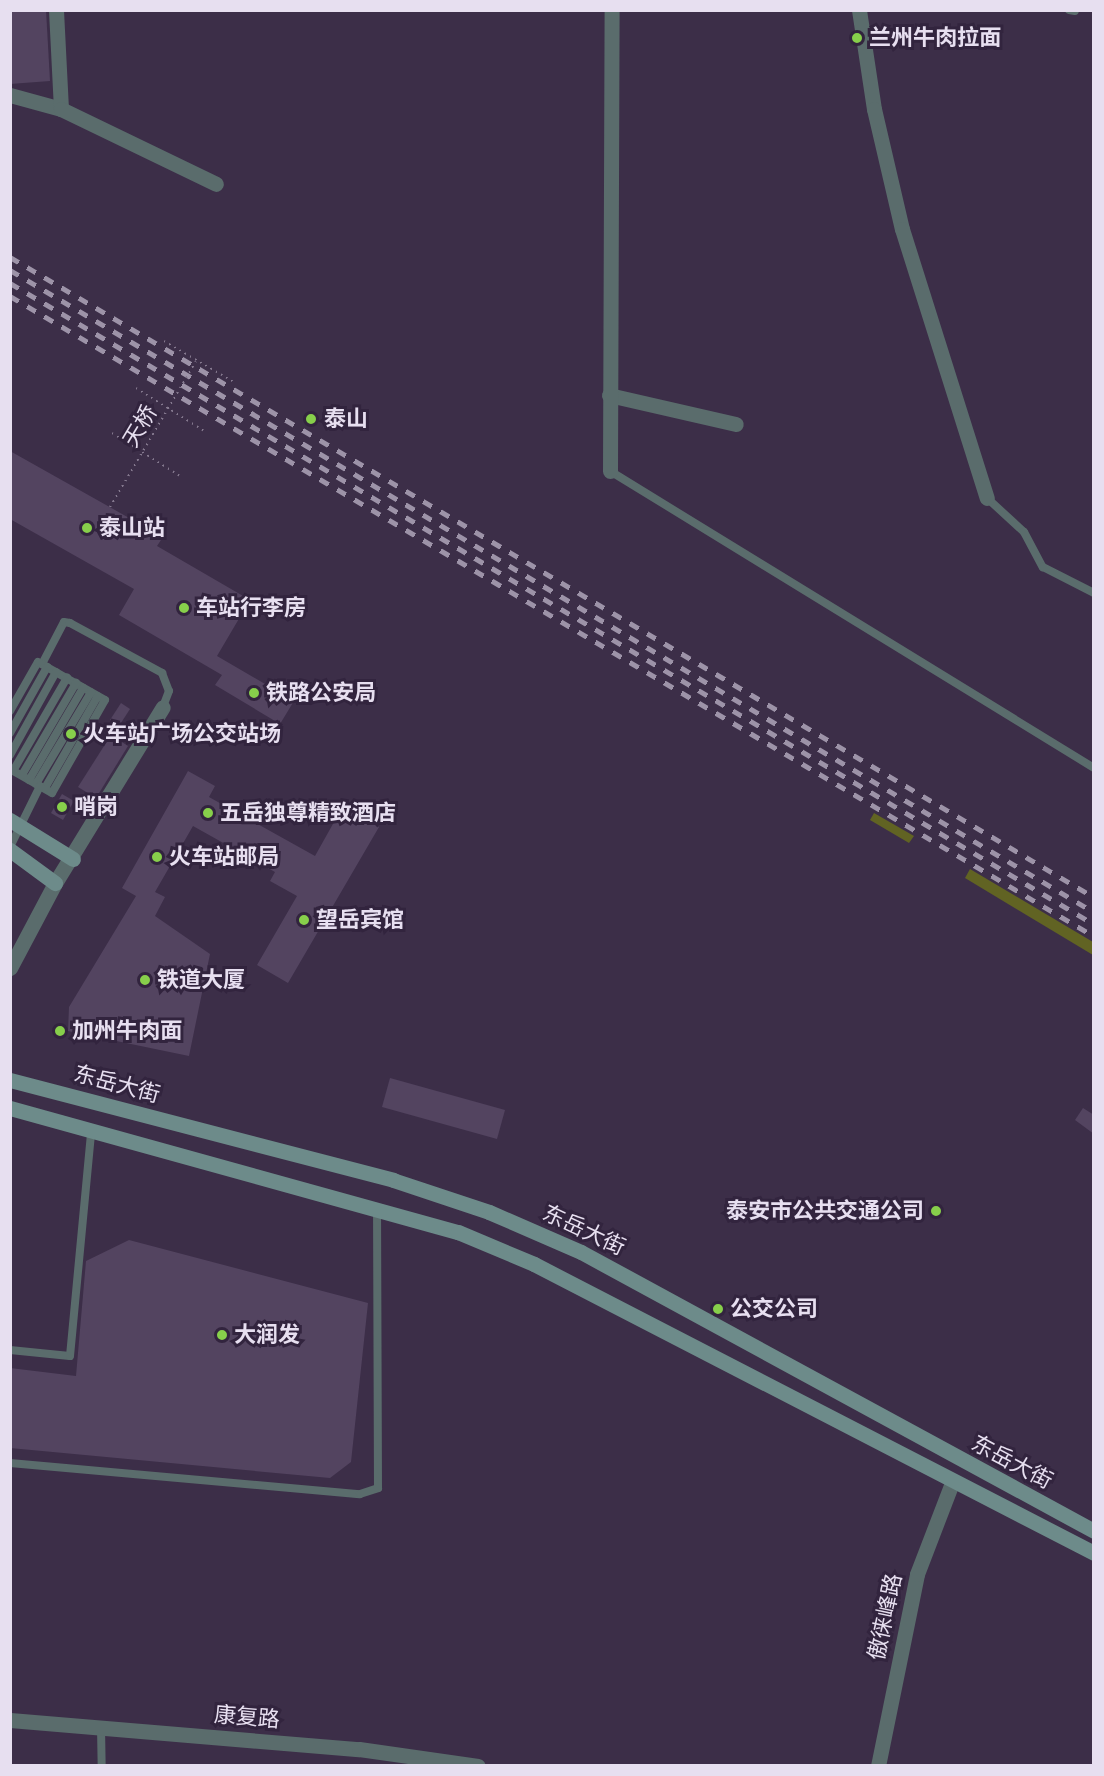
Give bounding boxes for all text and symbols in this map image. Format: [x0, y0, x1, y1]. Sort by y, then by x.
place label: 兰州牛肉拉面 [869, 25, 1001, 51]
marker: 兰州牛肉拉面 [850, 31, 864, 45]
street label: 天桥 [117, 400, 163, 452]
place label: 泰山 [324, 406, 368, 432]
marker: 泰山 [302, 410, 320, 428]
place label: 泰山站 [99, 515, 165, 541]
marker: 泰山站 [80, 521, 94, 535]
place label: 车站行李房 [196, 595, 306, 621]
marker: 车站行李房 [177, 601, 191, 615]
place label: 铁路公安局 [266, 680, 376, 706]
marker: 铁路公安局 [247, 686, 261, 700]
place label: 火车站广场公交站场 [83, 721, 281, 747]
marker: 火车站广场公交站场 [64, 727, 78, 741]
place label: 哨岗 [74, 794, 118, 820]
marker: 哨岗 [55, 800, 69, 814]
place label: 五岳独尊精致酒店 [220, 800, 396, 826]
marker: 五岳独尊精致酒店 [201, 806, 215, 820]
place label: 火车站邮局 [169, 844, 279, 870]
marker: 火车站邮局 [150, 850, 164, 864]
place label: 望岳宾馆 [316, 907, 404, 933]
marker: 望岳宾馆 [297, 913, 311, 927]
place label: 铁道大厦 [157, 967, 245, 993]
marker: 铁道大厦 [138, 973, 152, 987]
place label: 加州牛肉面 [72, 1018, 182, 1044]
marker: 加州牛肉面 [53, 1024, 67, 1038]
street label: 东岳大街 [71, 1060, 163, 1108]
place label: 泰安市公共交通公司 [726, 1198, 924, 1224]
street label: 东岳大街 [539, 1199, 629, 1261]
marker: 泰安市公共交通公司 [929, 1204, 943, 1218]
place label: 公交公司 [730, 1296, 818, 1322]
marker: 公交公司 [711, 1302, 725, 1316]
place label: 大润发 [234, 1322, 300, 1348]
marker: 大润发 [215, 1328, 229, 1342]
street label: 东岳大街 [967, 1430, 1057, 1494]
street label: 傲徕峰路 [863, 1571, 907, 1663]
street label: 康复路 [213, 1701, 281, 1733]

